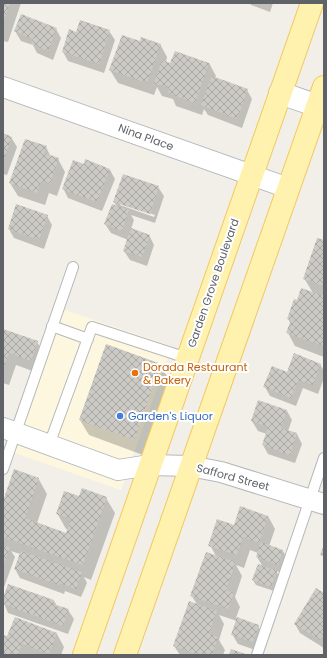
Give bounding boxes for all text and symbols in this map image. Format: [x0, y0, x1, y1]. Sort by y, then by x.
street label: Nina Place [116, 120, 176, 154]
street label: Garden Grove Boulevard [183, 216, 243, 350]
place label: Dorada Restaurant & Bakery [143, 359, 247, 388]
marker: Dorada Restaurant & Bakery [130, 368, 140, 378]
place label: Garden's Liquor [128, 408, 213, 424]
marker: Garden's Liquor [115, 411, 125, 421]
street label: Safford Street [195, 460, 271, 494]

